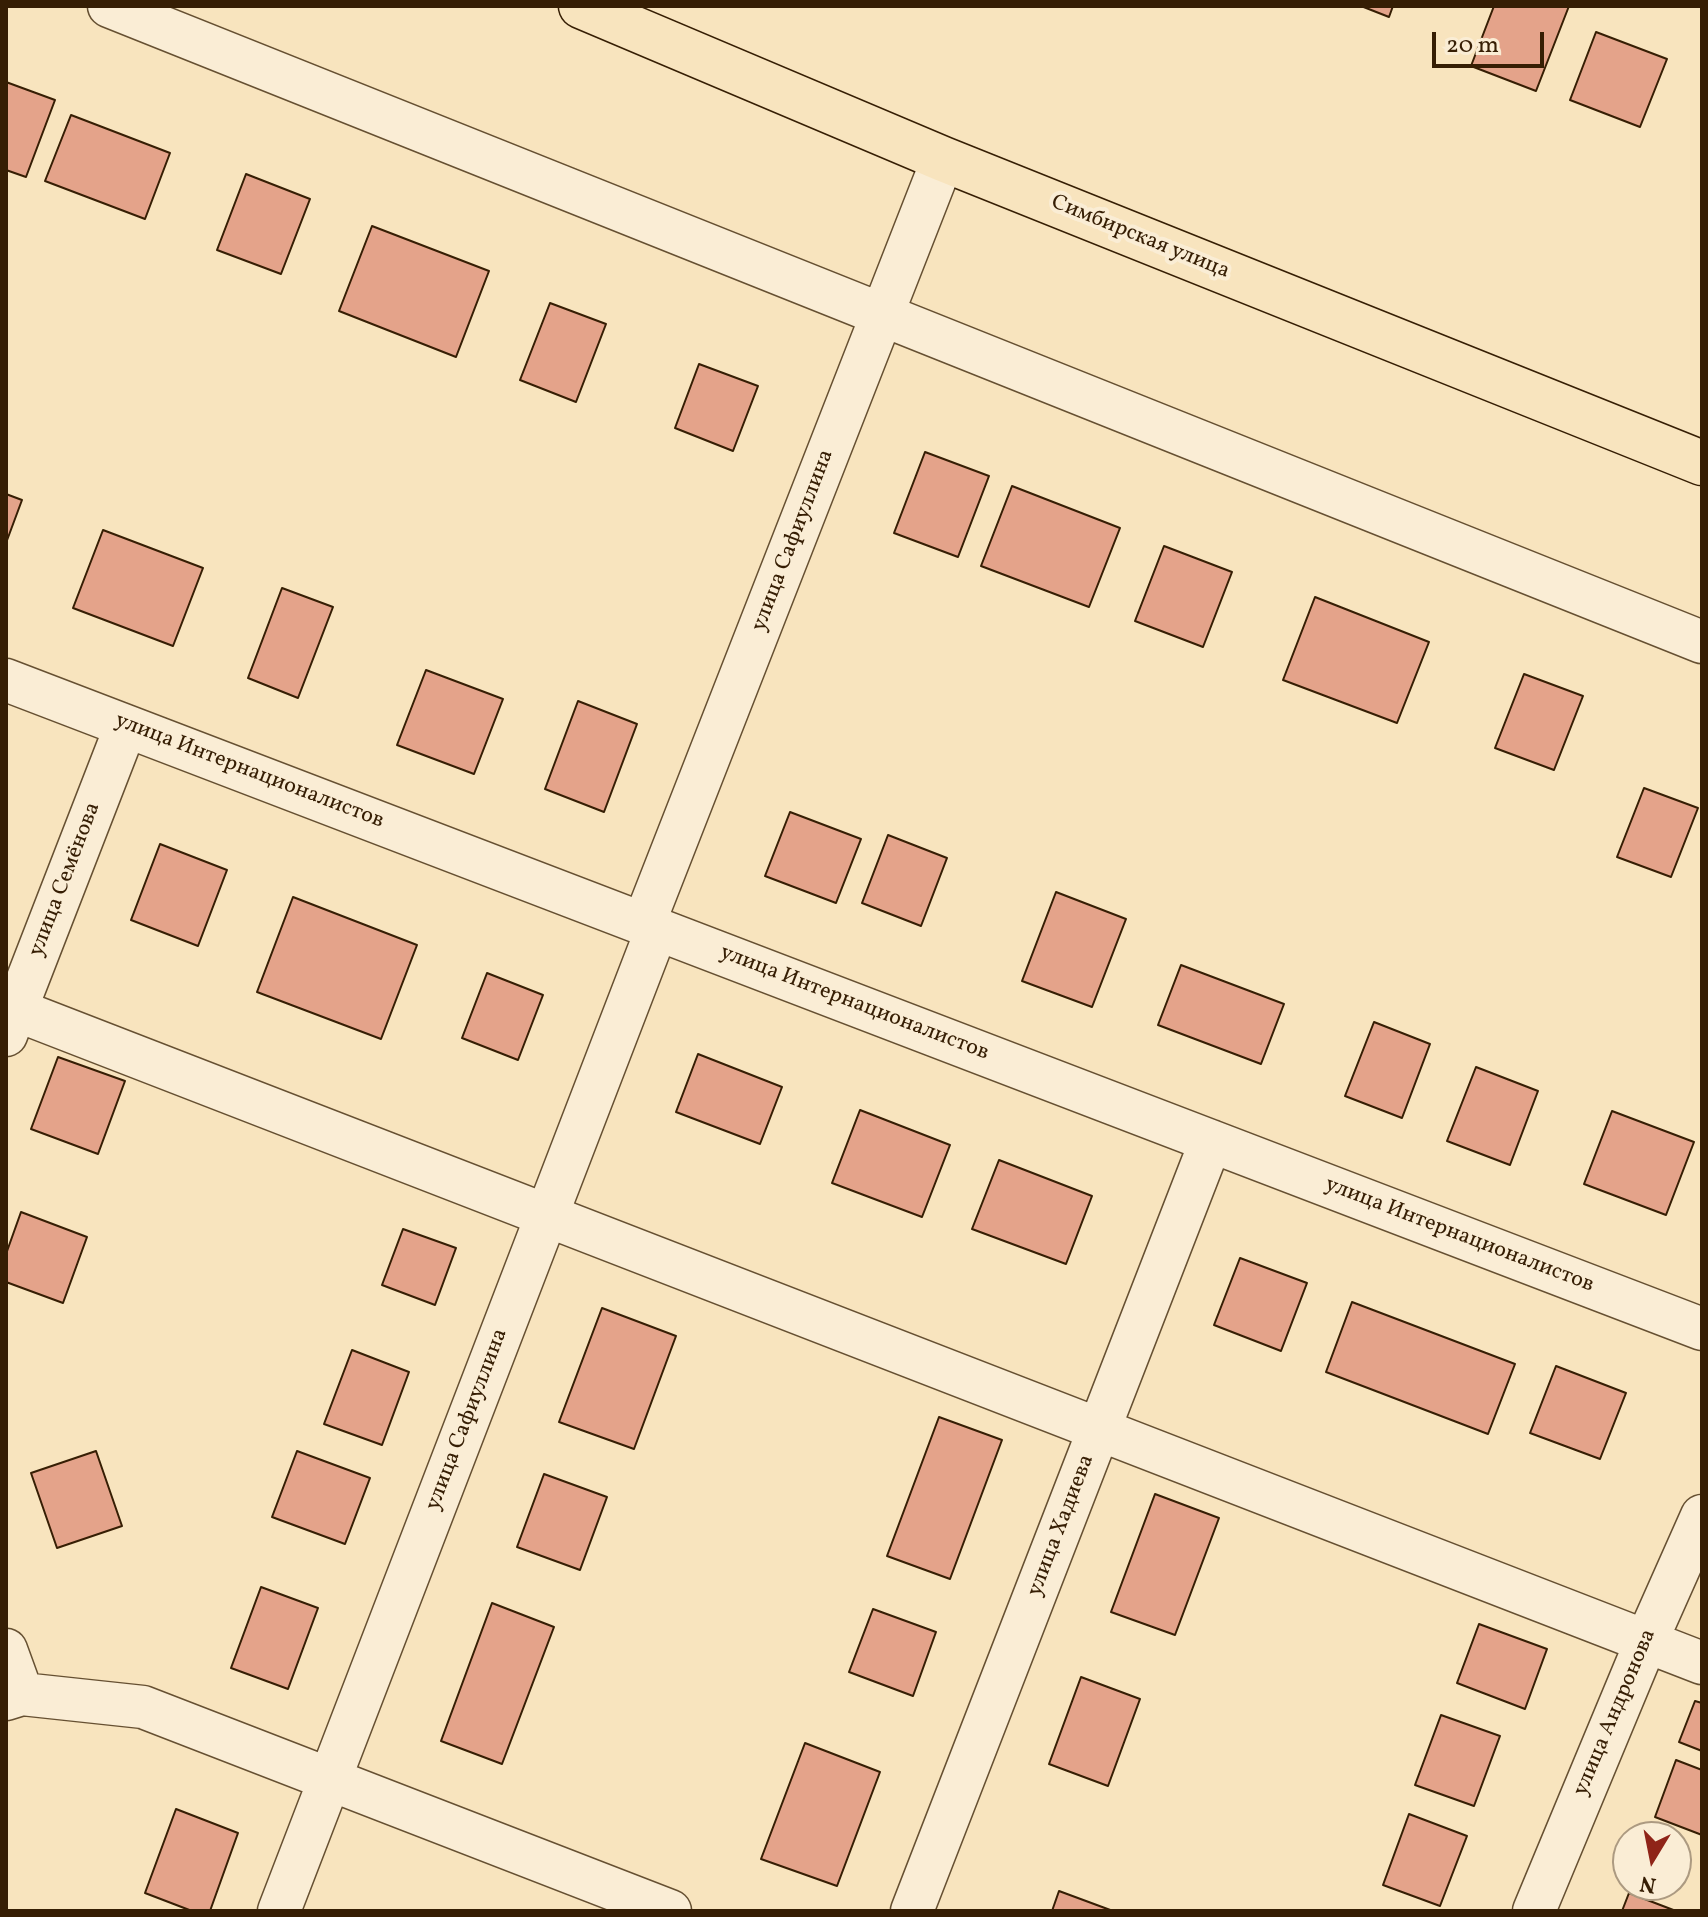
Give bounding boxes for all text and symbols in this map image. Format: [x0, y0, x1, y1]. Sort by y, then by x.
scale bar [1436, 16, 1548, 66]
text: 20 m [1446, 29, 1499, 63]
street label: Симбирская улица [1047, 190, 1233, 286]
street label: улица Сафиуллина [747, 446, 841, 636]
street label: улица Интернационалистов [111, 708, 387, 836]
street label: улица Семёнова [24, 799, 108, 961]
street label: улица Интернационалистов [716, 940, 992, 1068]
street label: улица Интернационалистов [1321, 1172, 1597, 1300]
street label: улица Сафиуллина [421, 1325, 515, 1515]
street label: улица Хадиева [1023, 1451, 1101, 1601]
street label: улица Андронова [1569, 1626, 1663, 1800]
north arrow [1612, 1821, 1692, 1901]
text: N [1638, 1867, 1659, 1900]

